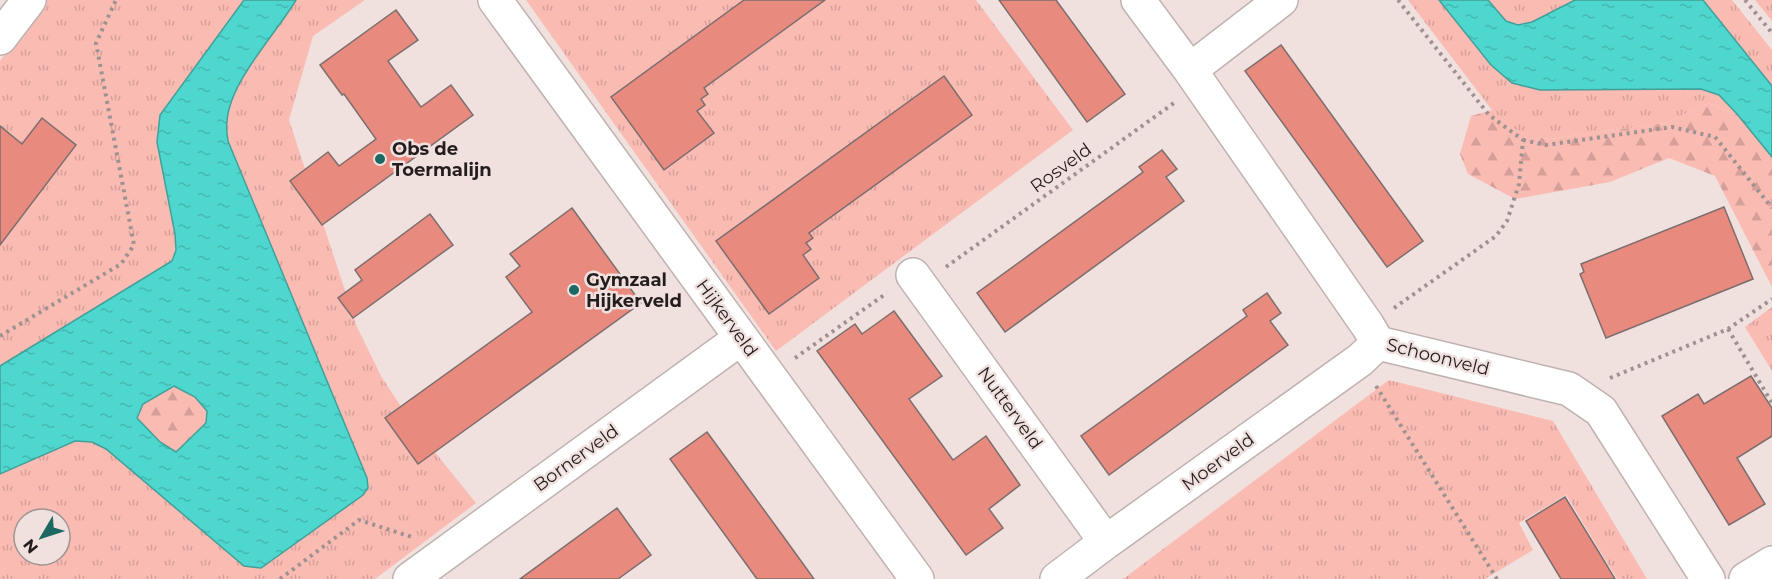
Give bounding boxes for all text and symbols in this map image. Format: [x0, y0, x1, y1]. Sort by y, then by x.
place label: Obs de Toermalijn [392, 138, 492, 181]
street label: Rosveld [1026, 138, 1096, 198]
marker: Obs de Toermalijn [373, 152, 387, 166]
place label: Gymzaal Hijkerveld [586, 269, 682, 312]
street label: Hijkerveld [691, 275, 763, 361]
marker: Gymzaal Hijkerveld [567, 283, 581, 297]
street label: Schoonveld [1384, 334, 1492, 380]
street label: Nutterveld [973, 362, 1047, 454]
street label: Bornerveld [529, 420, 623, 496]
street label: Moerveld [1177, 428, 1259, 496]
north arrow [12, 507, 72, 567]
text: N [19, 535, 42, 557]

